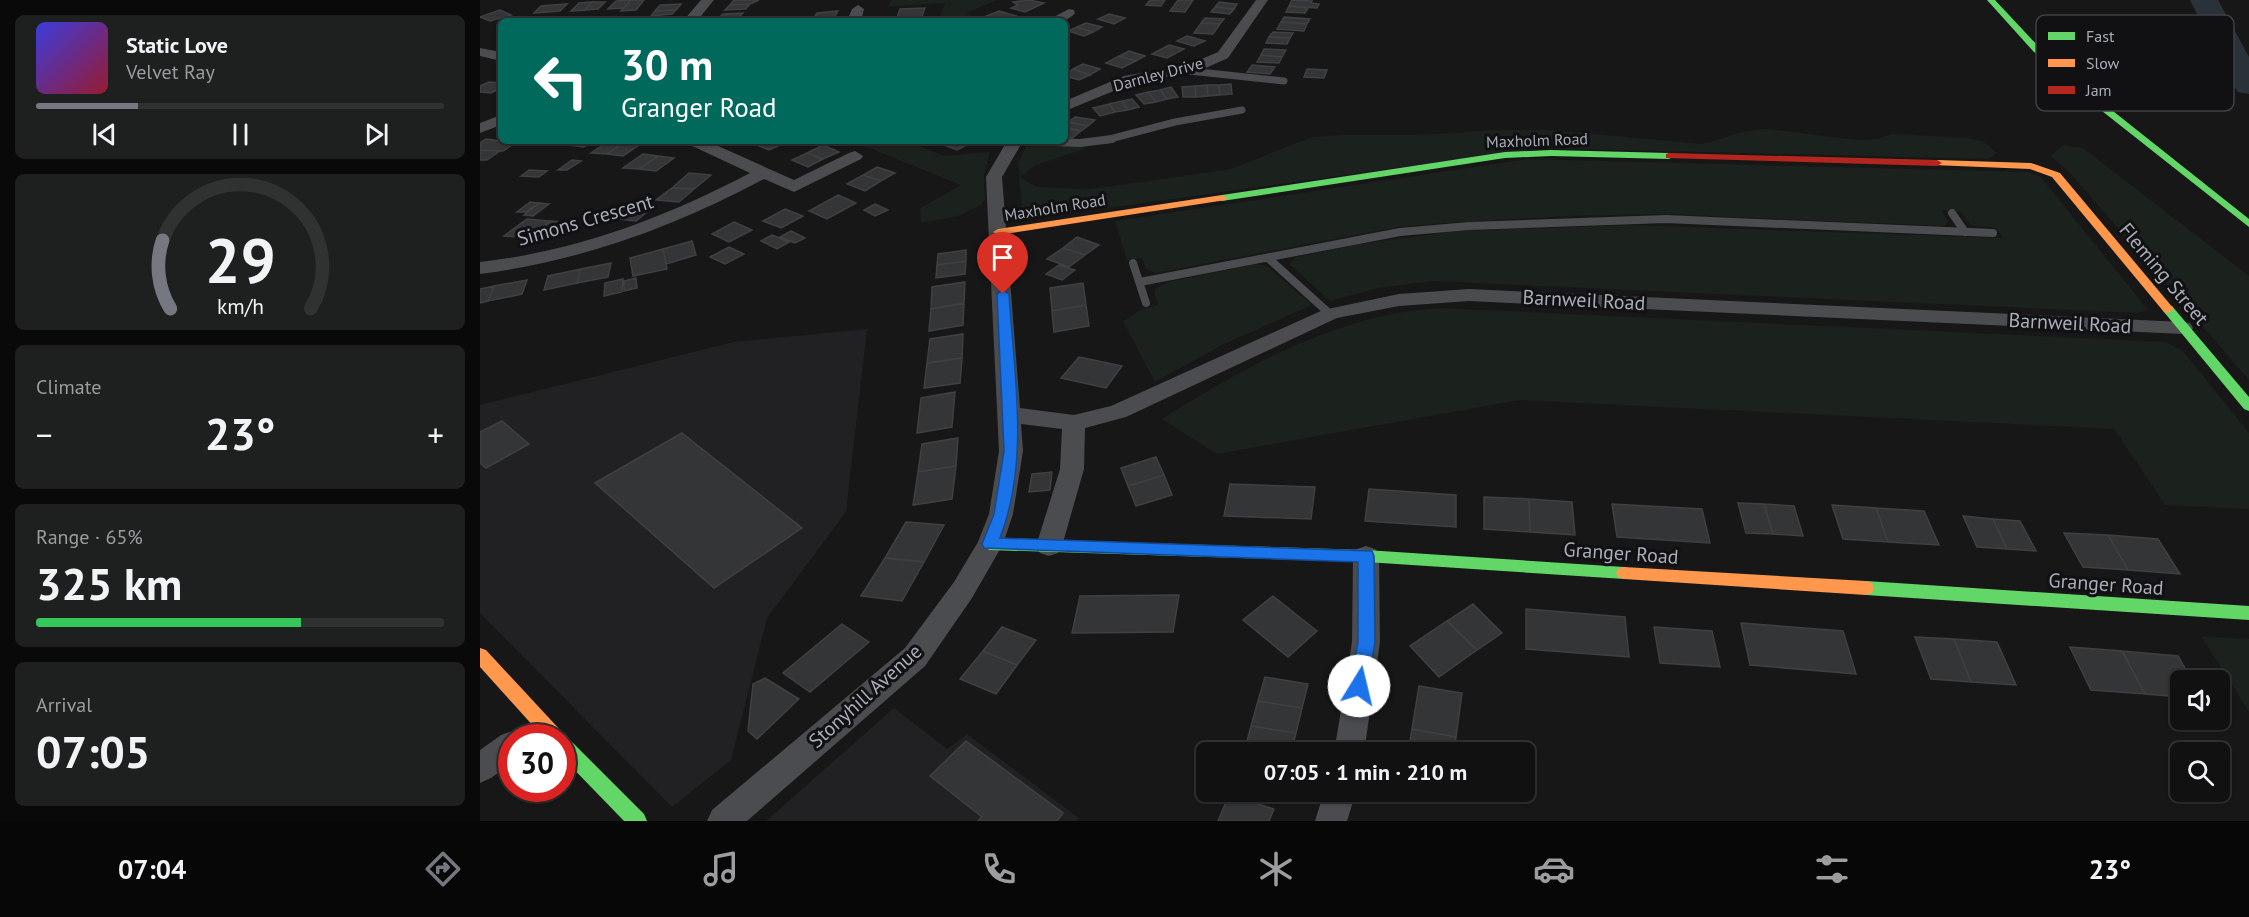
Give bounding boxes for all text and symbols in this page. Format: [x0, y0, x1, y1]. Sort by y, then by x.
legend [2036, 15, 2234, 111]
text: Fast [2086, 26, 2115, 46]
text: Static Love [126, 31, 228, 59]
text: 30 m [621, 37, 713, 92]
icon: left [522, 42, 600, 120]
street label: Darnley Drive [1111, 52, 1205, 96]
text: Slow [2086, 53, 2120, 73]
text: Velvet Ray [126, 59, 215, 85]
text: Jam [2085, 80, 2112, 100]
text: Granger Road [621, 90, 777, 124]
icon: previous [88, 118, 121, 151]
icon: pause [224, 118, 257, 151]
icon: next [360, 118, 393, 151]
street label: Maxholm Road [1486, 128, 1588, 152]
street label: Simons Crescent [514, 188, 656, 252]
street label: Maxholm Road [1003, 189, 1107, 225]
street label: Fleming Street [2114, 217, 2215, 331]
text: 29 [205, 219, 275, 300]
pin [977, 232, 1028, 294]
icon: arrive [986, 241, 1019, 274]
street label: Barnweil Road [1522, 284, 1646, 316]
text: km/h [216, 292, 263, 320]
street label: Barnweil Road [2008, 307, 2132, 339]
text: Climate [36, 374, 102, 400]
text: 23° [205, 404, 275, 462]
text: − [36, 413, 53, 456]
text: + [427, 413, 444, 456]
text: Range · 65% [36, 524, 143, 550]
street label: Granger Road [1563, 536, 1679, 570]
text: 325 km [36, 554, 182, 612]
street label: Granger Road [2048, 567, 2164, 601]
street label: Stonyhill Avenue [803, 638, 927, 754]
position arrow [1327, 654, 1391, 718]
map controls [2170, 670, 2230, 802]
button: sound [2170, 670, 2230, 730]
text: Arrival [36, 692, 92, 718]
text: 07:05 [36, 722, 150, 780]
speed limit sign: 30 [498, 724, 576, 802]
button: search [2170, 742, 2230, 802]
text: 07:05 · 1 min · 210 m [1264, 758, 1467, 786]
icon: directions [422, 848, 464, 890]
icon: music [700, 848, 742, 890]
icon: phone [978, 848, 1020, 890]
icon: climate [1255, 848, 1297, 890]
icon: car [1533, 848, 1575, 890]
icon: filters [1811, 848, 1853, 890]
text: 07:04 [118, 852, 186, 886]
text: 23° [2089, 852, 2131, 886]

